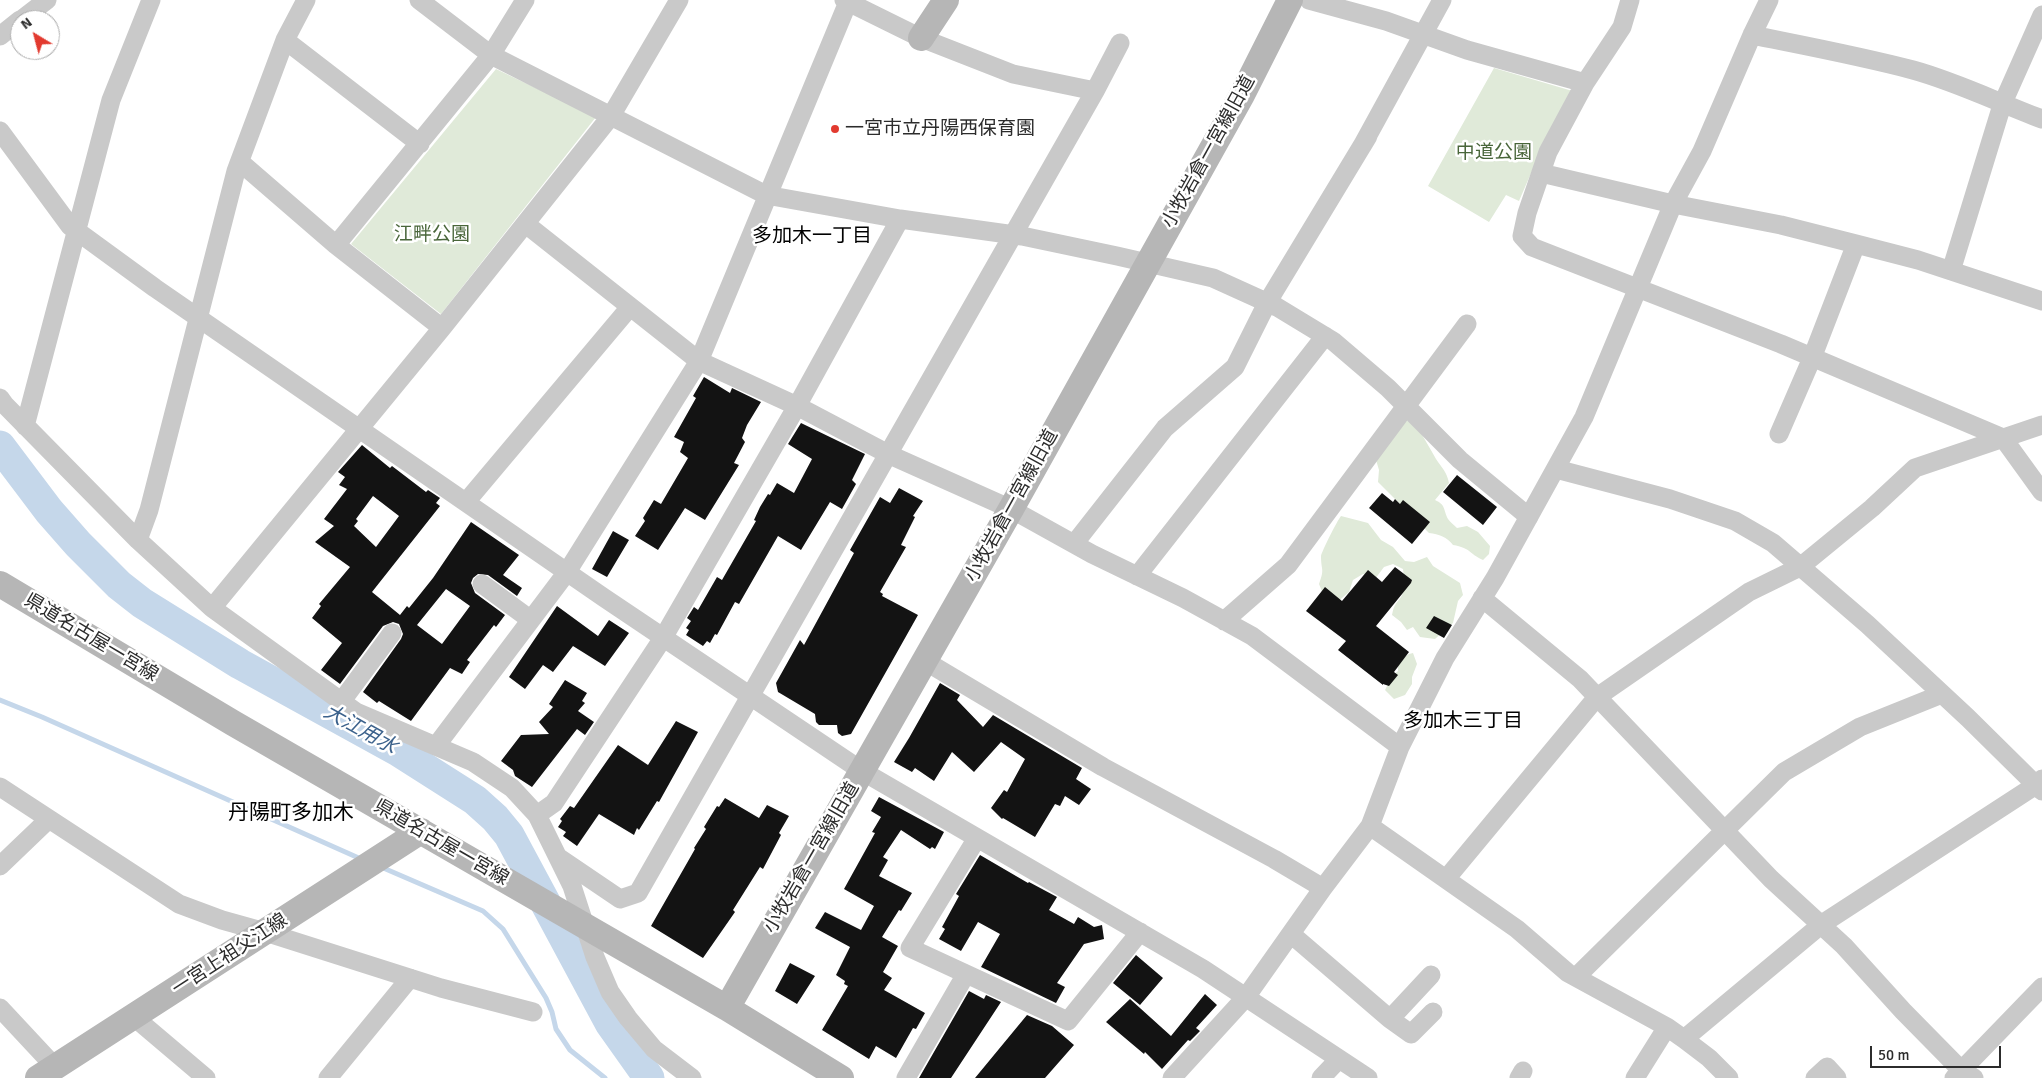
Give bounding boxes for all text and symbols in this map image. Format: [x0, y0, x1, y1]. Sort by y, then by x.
north arrow [10, 10, 60, 60]
text: N [17, 14, 35, 33]
street label: 小牧岩倉一宮線旧道 [1158, 72, 1260, 232]
place label: 一宮市立丹陽西保育園 [845, 118, 1035, 140]
marker: 一宮市立丹陽西保育園 [829, 123, 841, 135]
park label: 中道公園 [1456, 142, 1532, 164]
park label: 江畔公園 [394, 224, 470, 246]
district label: 多加木一丁目 [752, 225, 872, 249]
street label: 小牧岩倉一宮線旧道 [961, 426, 1063, 586]
street label: 県道名古屋一宮線 [20, 589, 162, 687]
water label: 大江用水 [319, 700, 401, 760]
district label: 多加木三丁目 [1403, 710, 1523, 734]
street label: 小牧岩倉一宮線旧道 [759, 778, 865, 938]
street label: 県道名古屋一宮線 [369, 795, 513, 891]
district label: 丹陽町多加木 [228, 800, 354, 826]
street label: 一宮上祖父江線 [168, 909, 292, 1001]
scale bar [1872, 1036, 2003, 1068]
text: 50 m [1878, 1046, 1909, 1064]

